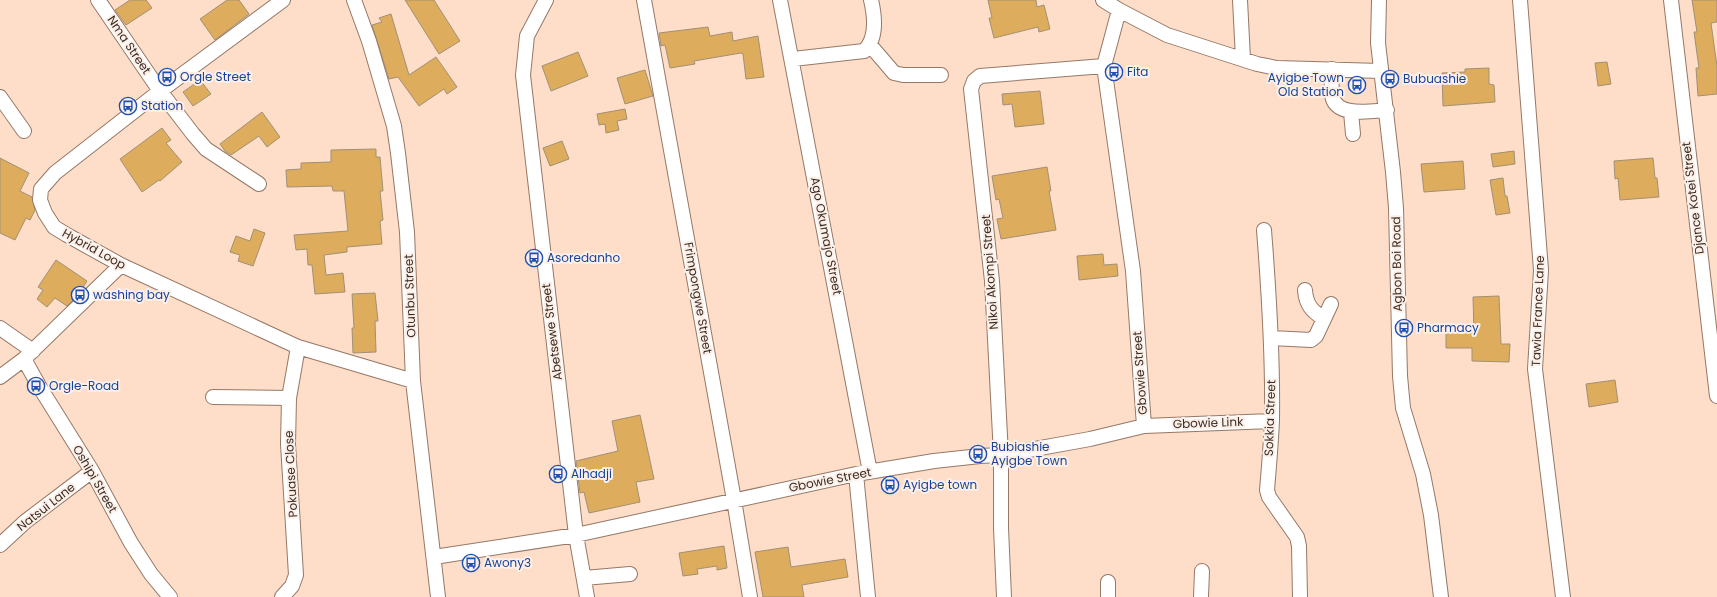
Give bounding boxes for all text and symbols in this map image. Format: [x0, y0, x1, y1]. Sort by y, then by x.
street label: Nma Street [104, 12, 155, 77]
bus stop icon: Fita [1104, 62, 1124, 82]
place label: Fita [1127, 63, 1148, 80]
bus stop icon: Orgle Street [157, 67, 177, 87]
place label: Orgle Street [180, 68, 251, 85]
place label: Ayigbe Town Old Station [1268, 69, 1344, 100]
bus stop icon: Bubuashie [1380, 69, 1400, 89]
place label: Bubuashie [1403, 70, 1466, 87]
bus stop icon: Ayigbe Town Old Station [1347, 75, 1367, 95]
bus stop icon: Station [118, 96, 138, 116]
place label: Station [141, 97, 183, 114]
street label: Djance Kotei Street [1677, 141, 1708, 255]
street label: Ago Okumajo Street [807, 175, 846, 296]
street label: Nikoi Akompi Street [977, 214, 1002, 330]
street label: Agbon Boi Road [1387, 216, 1406, 312]
street label: Hybrid Loop [59, 224, 129, 273]
street label: Frimpongwe Street [680, 241, 717, 355]
bus stop icon: Asoredanho [524, 248, 544, 268]
place label: Asoredanho [547, 249, 621, 266]
street label: Otunbu Street [400, 254, 419, 338]
street label: Tawia France Lane [1527, 255, 1548, 367]
street label: Abetsewe Street [537, 283, 566, 381]
bus stop icon: washing bay [70, 285, 90, 305]
place label: washing bay [93, 286, 170, 303]
bus stop icon: Pharmacy [1394, 318, 1414, 338]
place label: Pharmacy [1417, 319, 1479, 336]
street label: Gbowie Street [1128, 331, 1151, 415]
bus stop icon: Orgle-Road [26, 376, 46, 396]
place label: Orgle-Road [49, 377, 119, 394]
street label: Sokkia Street [1260, 379, 1279, 457]
street label: Gbowie Link [1172, 413, 1244, 432]
street label: Pokuase Close [280, 430, 301, 518]
place label: Bubiashie Ayigbe Town [991, 438, 1067, 469]
street label: Oshipi Street [69, 442, 122, 516]
bus stop icon: Bubiashie Ayigbe Town [968, 444, 988, 464]
street label: Gbowie Street [787, 463, 873, 496]
bus stop icon: Alhadji [548, 464, 568, 484]
place label: Alhadji [571, 465, 612, 482]
bus stop icon: Ayigbe town [880, 475, 900, 495]
place label: Ayigbe town [903, 476, 977, 493]
street label: Natsui Lane [13, 479, 78, 535]
bus stop icon: Awony3 [461, 553, 481, 573]
place label: Awony3 [484, 554, 531, 571]

